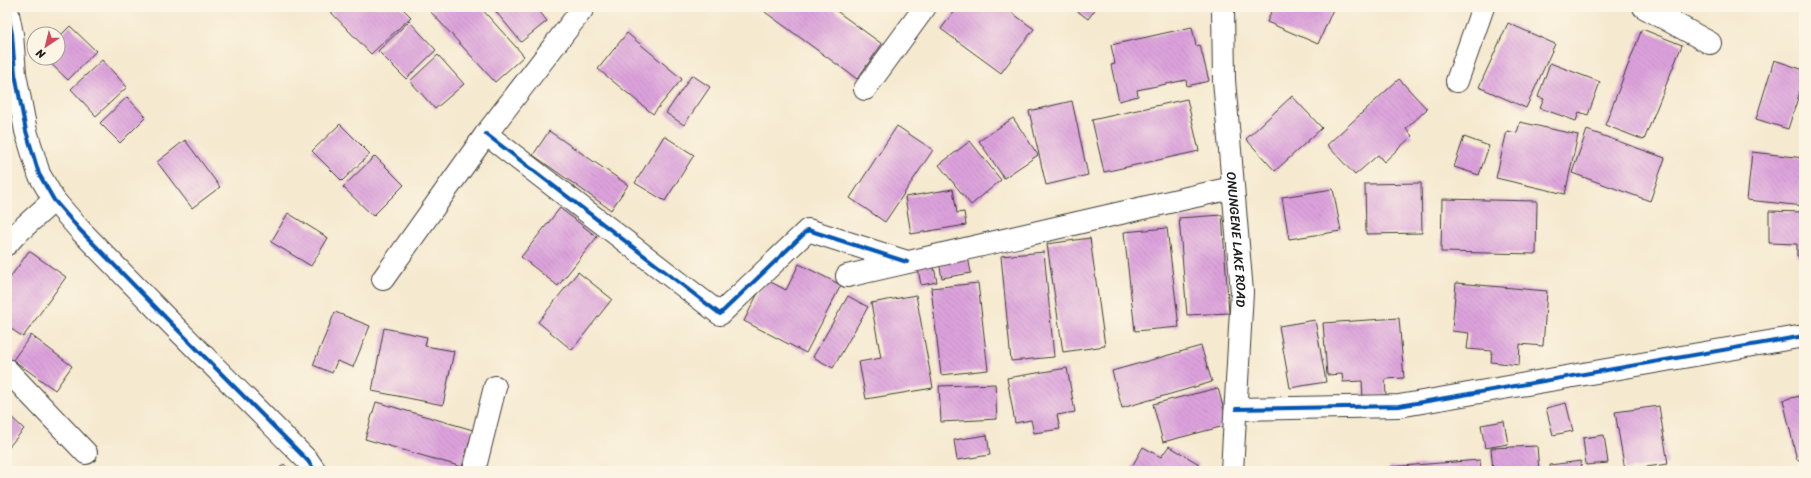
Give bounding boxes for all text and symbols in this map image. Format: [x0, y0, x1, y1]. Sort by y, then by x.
north arrow [26, 26, 66, 66]
text: N [32, 44, 50, 64]
street label: ONUNGENE LAKE ROAD [1220, 171, 1253, 308]

